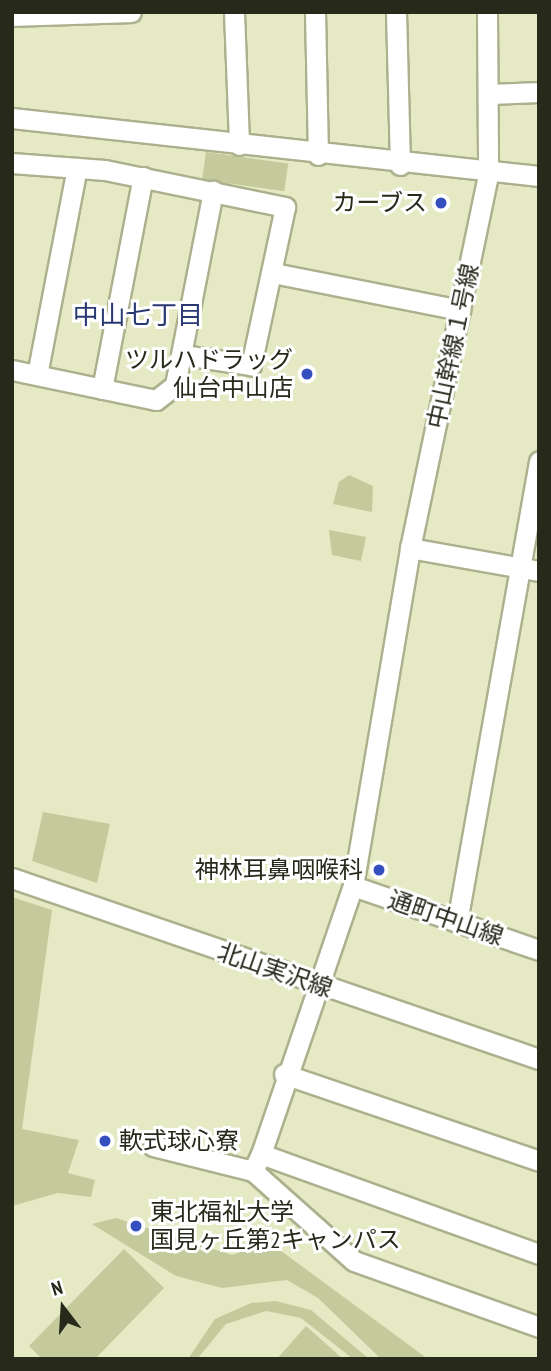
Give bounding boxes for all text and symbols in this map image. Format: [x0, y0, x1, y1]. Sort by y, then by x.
place label: カーブス [331, 189, 427, 217]
marker: カーブス [433, 195, 449, 211]
street label: 中山幹線１号線 [421, 261, 485, 431]
district label: 中山七丁目 [73, 299, 203, 331]
place label: ツルハドラッグ 仙台中山店 [125, 346, 293, 402]
marker: ツルハドラッグ 仙台中山店 [299, 366, 315, 382]
place label: 神林耳鼻咽喉科 [195, 856, 363, 884]
marker: 神林耳鼻咽喉科 [369, 860, 389, 880]
street label: 通町中山線 [385, 885, 507, 951]
street label: 北山実沢線 [214, 937, 336, 1003]
place label: 軟式球心寮 [119, 1127, 239, 1155]
marker: 軟式球心寮 [97, 1133, 113, 1149]
place label: 東北福祉大学 国見ヶ丘第2キャンパス [150, 1198, 401, 1254]
marker: 東北福祉大学 国見ヶ丘第2キャンパス [128, 1218, 144, 1234]
north arrow [28, 1273, 98, 1343]
text: N [48, 1275, 65, 1301]

